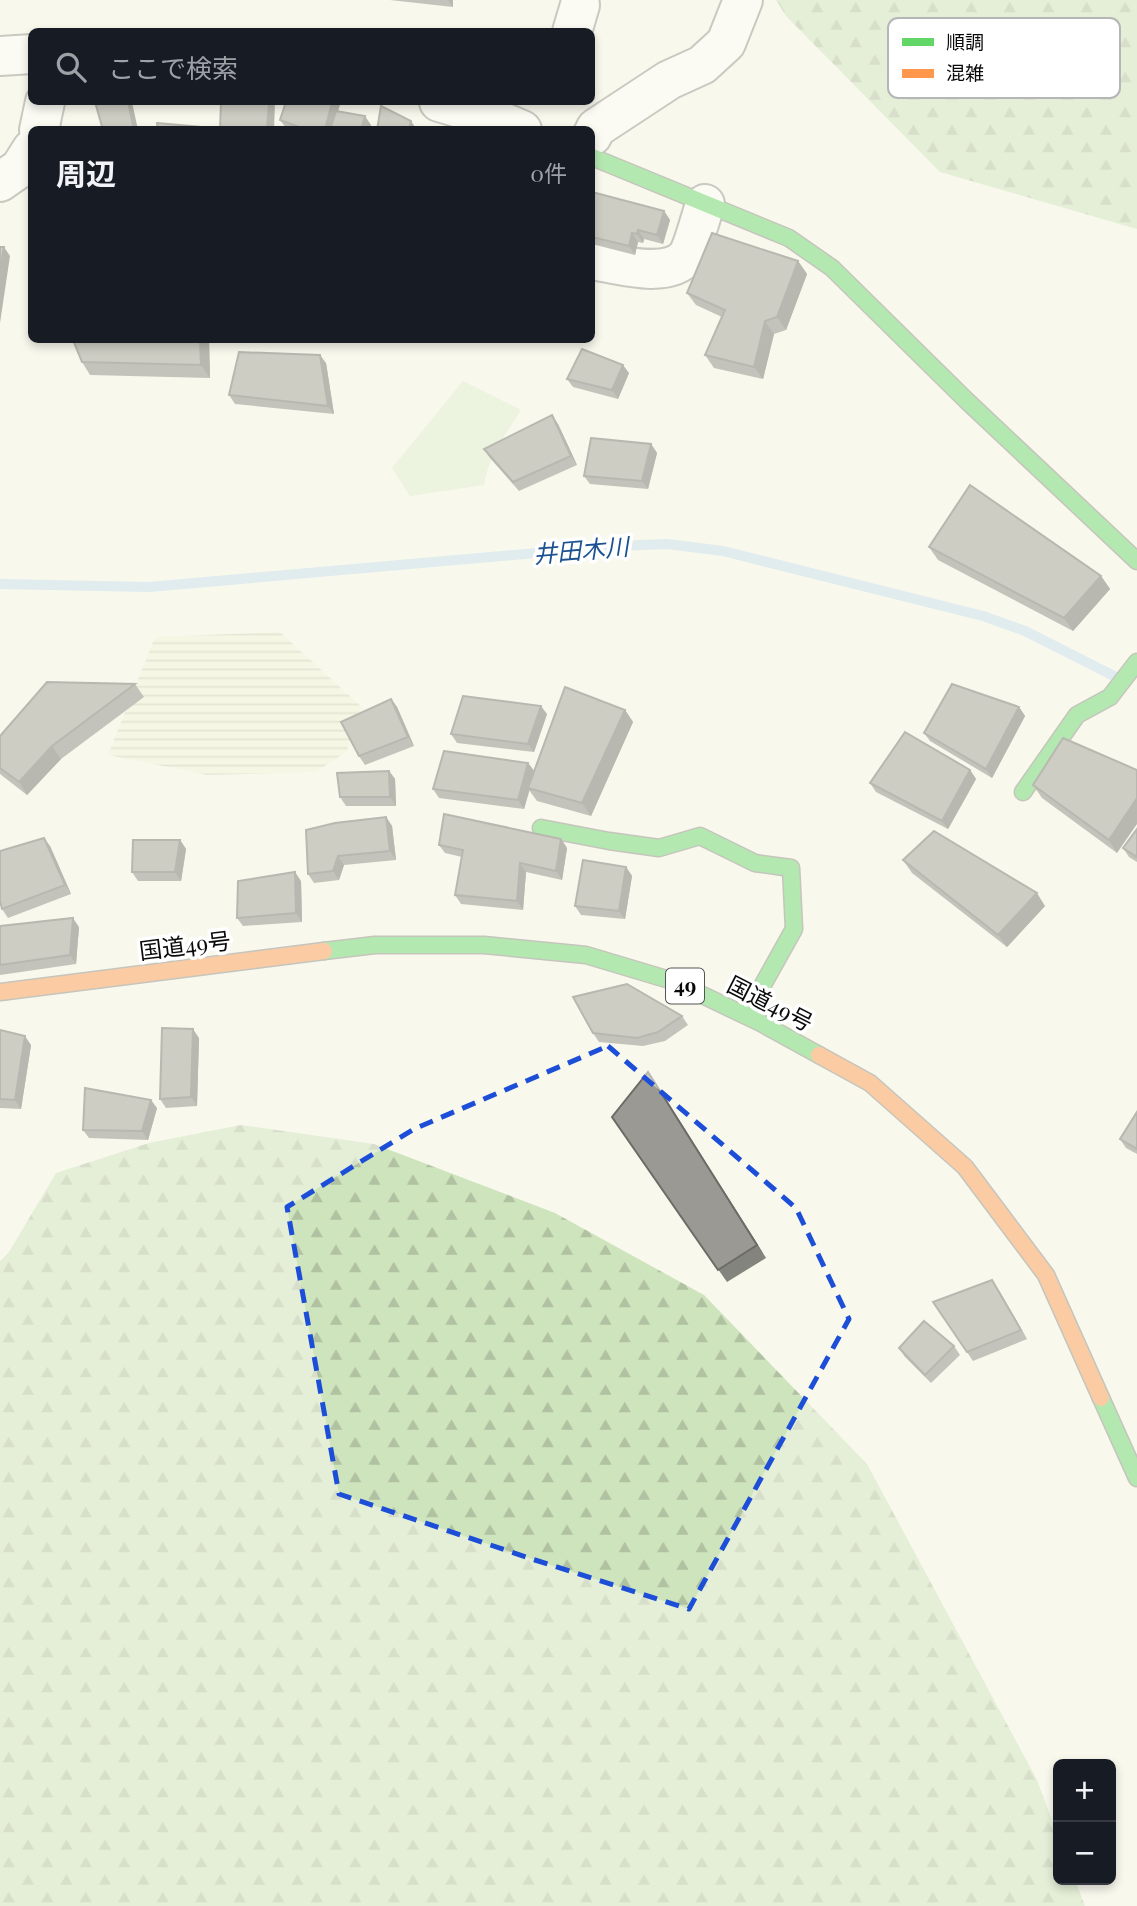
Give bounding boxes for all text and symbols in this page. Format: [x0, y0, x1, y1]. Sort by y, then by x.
legend [888, 18, 1120, 98]
search box [28, 28, 595, 105]
text: 順調 [946, 28, 984, 54]
icon: search [52, 48, 90, 86]
text: ここで検索 [108, 50, 238, 85]
text: 混雑 [946, 59, 984, 85]
text: 周辺 [56, 153, 116, 193]
text: 0件 [530, 157, 567, 188]
water label: 井田木川 [532, 529, 633, 569]
street label: 国道49号 [137, 924, 232, 966]
road number: 49 [666, 968, 704, 1004]
street label: 国道49号 [723, 968, 819, 1037]
map controls [1053, 1759, 1116, 1885]
button: + [1053, 1759, 1116, 1822]
button: − [1053, 1822, 1116, 1885]

